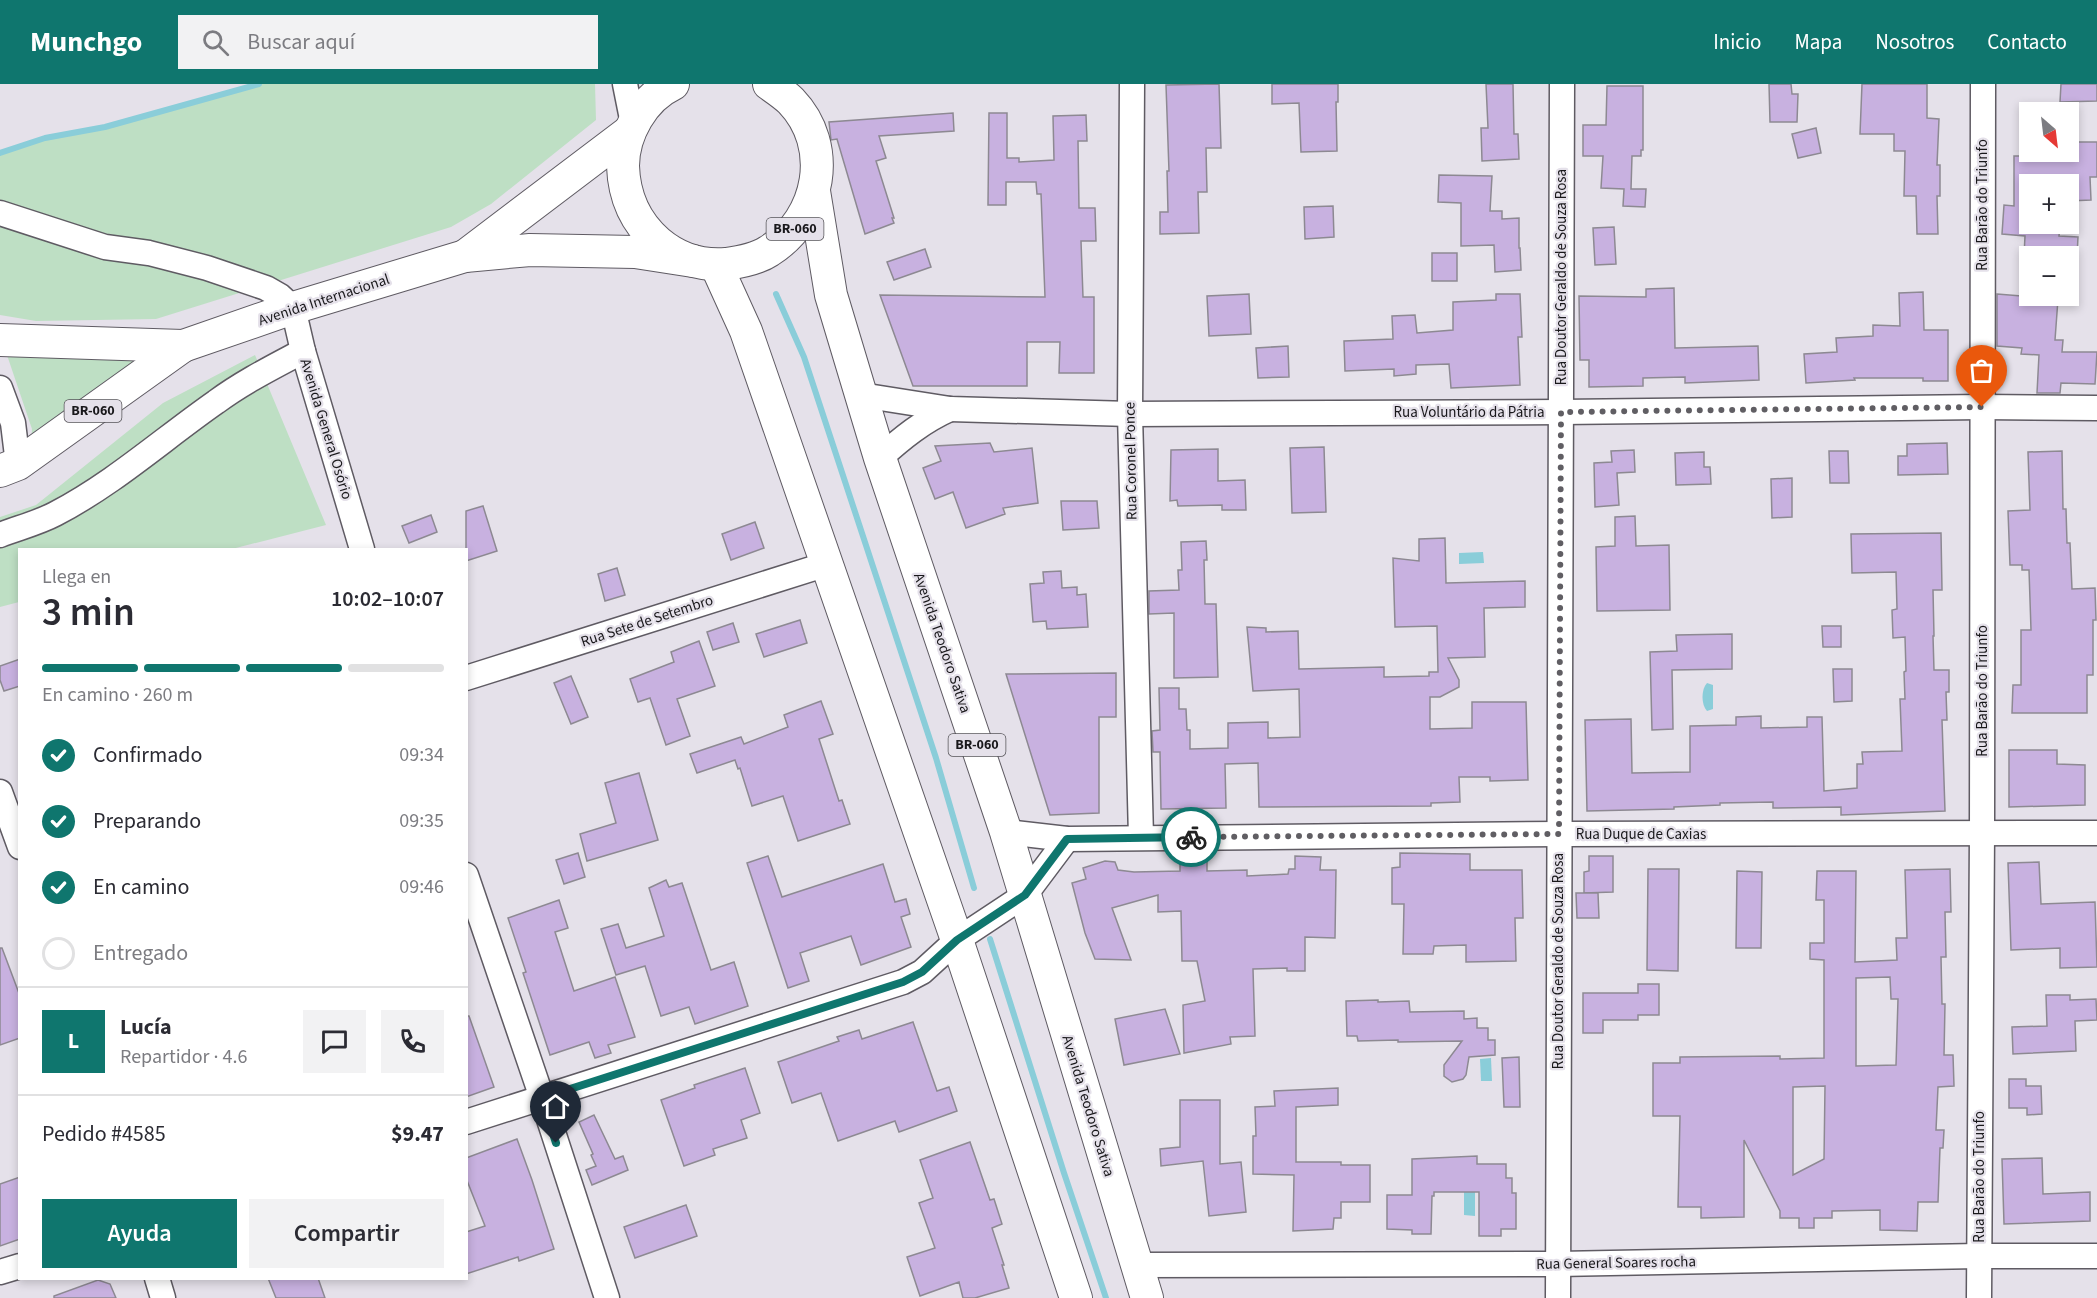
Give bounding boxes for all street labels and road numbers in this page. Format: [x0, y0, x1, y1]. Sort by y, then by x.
street label: Rua Barão do Triunfo [1972, 139, 1993, 271]
street label: Rua Doutor Geraldo de Souza Rosa [1551, 169, 1572, 385]
road number: BR-060 [766, 218, 824, 240]
street label: Avenida Internacional [256, 269, 392, 331]
street label: Avenida General Osório [295, 356, 357, 502]
road number: BR-060 [64, 400, 122, 422]
street label: Rua Coronel Ponce [1119, 402, 1143, 520]
street label: Rua Voluntário da Pátria [1393, 402, 1545, 423]
street label: Avenida Teodoro Sativa [908, 570, 976, 716]
street label: Rua Sete de Setembro [578, 590, 716, 652]
street label: Rua Barão do Triunfo [1972, 625, 1993, 757]
road number: BR-060 [948, 734, 1006, 756]
street label: Rua Duque de Caxias [1576, 824, 1706, 845]
street label: Rua Doutor Geraldo de Souza Rosa [1548, 853, 1569, 1069]
street label: Avenida Teodoro Sativa [1056, 1033, 1120, 1179]
street label: Rua Barão do Triunfo [1969, 1111, 1990, 1243]
street label: Rua General Soares rocha [1536, 1251, 1696, 1275]

